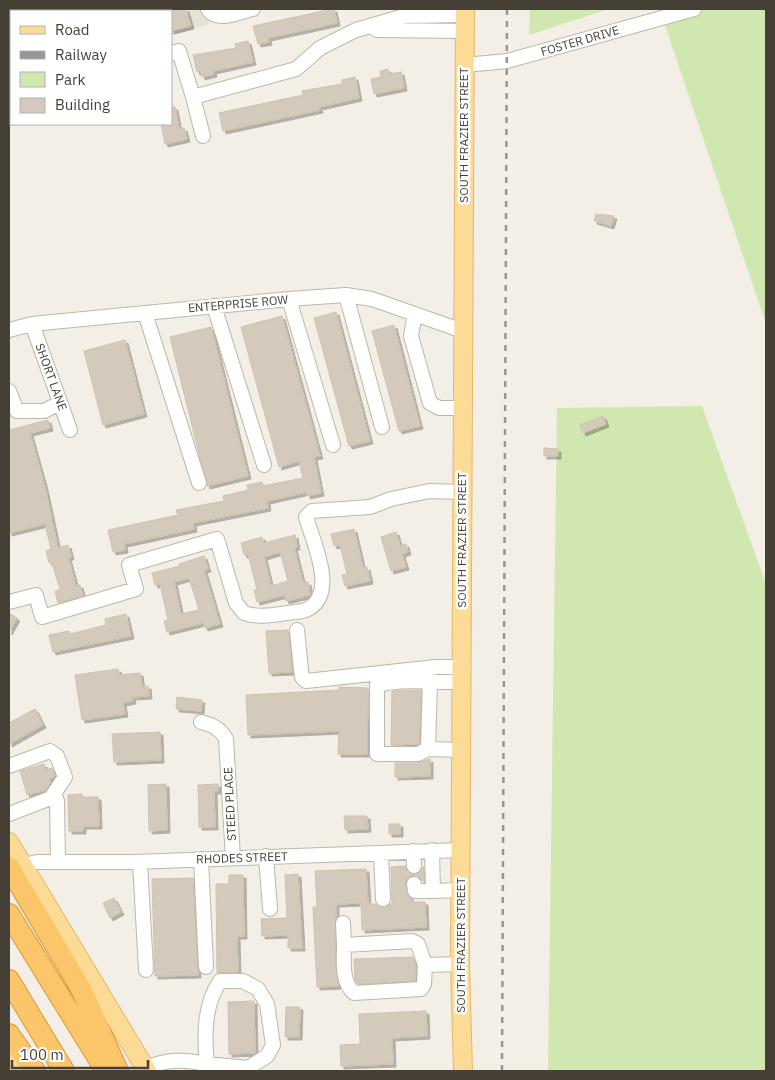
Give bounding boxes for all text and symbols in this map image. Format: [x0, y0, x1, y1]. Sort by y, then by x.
legend [10, 10, 172, 125]
text: Road [55, 20, 90, 39]
street label: FOSTER DRIVE [539, 22, 621, 59]
text: Railway [55, 45, 108, 64]
street label: SOUTH FRAZIER STREET [456, 67, 471, 203]
text: Park [55, 70, 85, 89]
text: Building [55, 95, 110, 114]
street label: ENTERPRISE ROW [187, 292, 289, 315]
street label: SHORT LANE [32, 341, 71, 412]
street label: SOUTH FRAZIER STREET [454, 472, 469, 608]
street label: STEED PLACE [220, 767, 239, 841]
street label: RHODES STREET [196, 848, 288, 867]
street label: SOUTH FRAZIER STREET [453, 877, 468, 1013]
scale bar [12, 1038, 149, 1070]
text: 100 m [20, 1045, 64, 1064]

